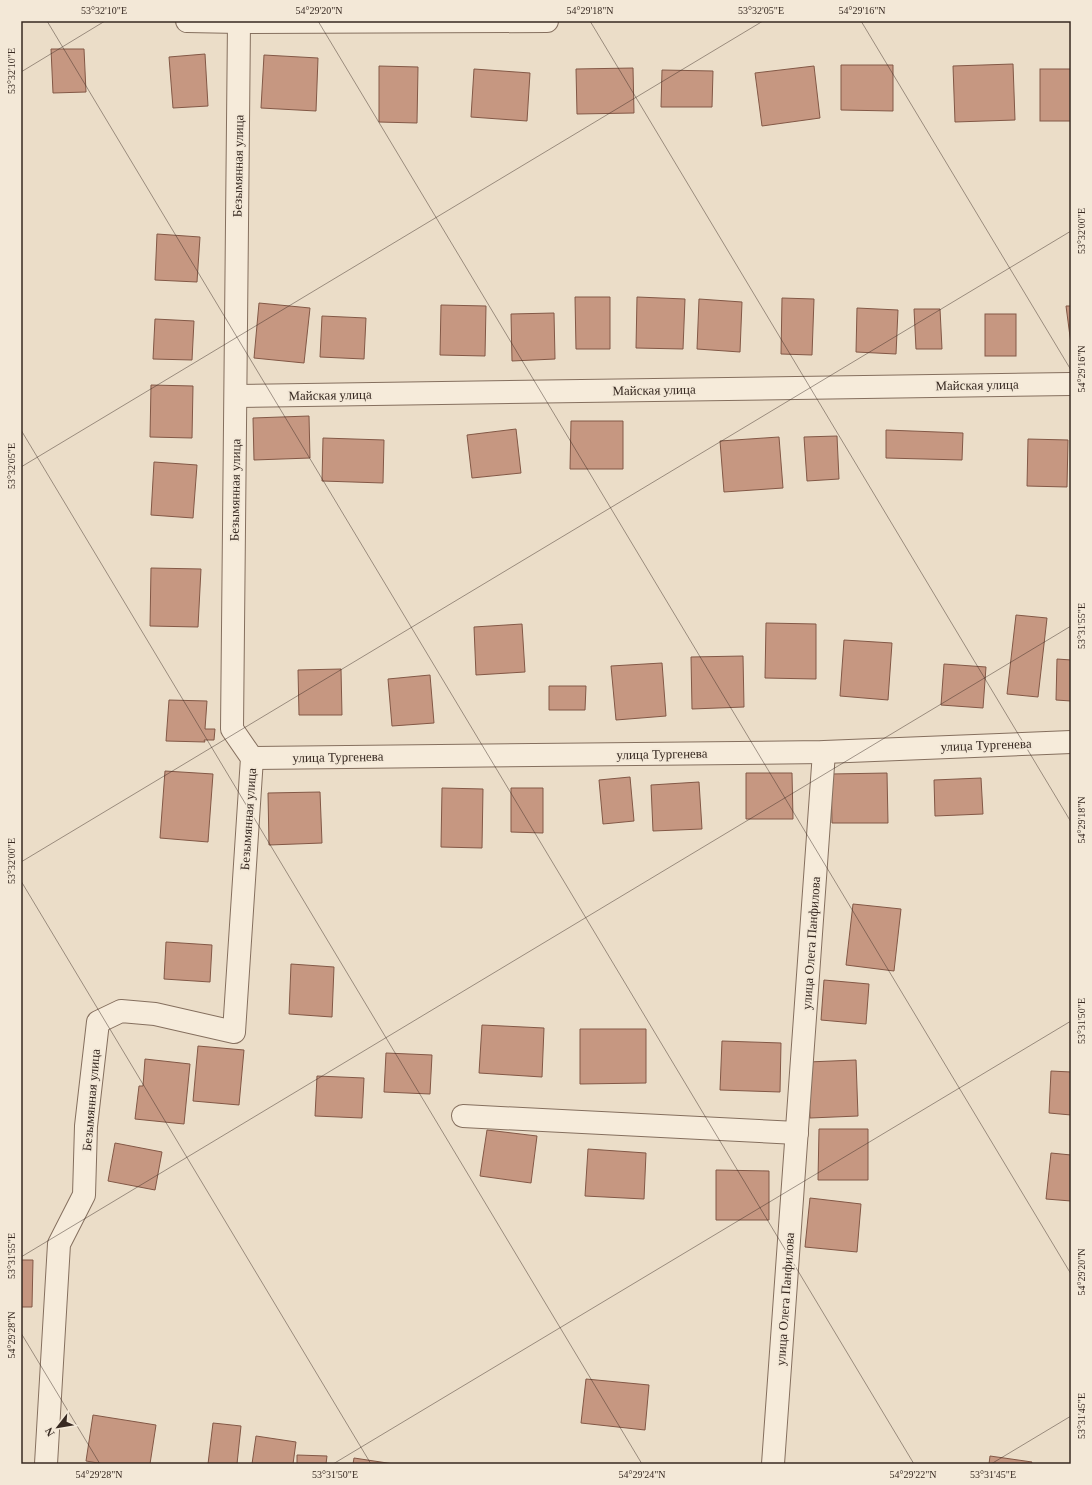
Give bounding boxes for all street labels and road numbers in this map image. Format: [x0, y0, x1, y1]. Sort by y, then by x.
street label: Безымянная улица [230, 114, 246, 217]
street label: Майская улица [935, 377, 1019, 393]
street label: Майская улица [612, 382, 696, 398]
street label: Майская улица [288, 387, 372, 403]
street label: Безымянная улица [227, 438, 243, 541]
street label: улица Тургенева [940, 736, 1032, 754]
street label: улица Тургенева [616, 746, 708, 762]
street label: улица Тургенева [292, 749, 384, 765]
street label: Безымянная улица [237, 767, 259, 871]
street label: улица Олега Панфилова [799, 876, 823, 1010]
street label: Безымянная улица [79, 1048, 103, 1152]
street label: улица Олега Панфилова [773, 1232, 797, 1366]

